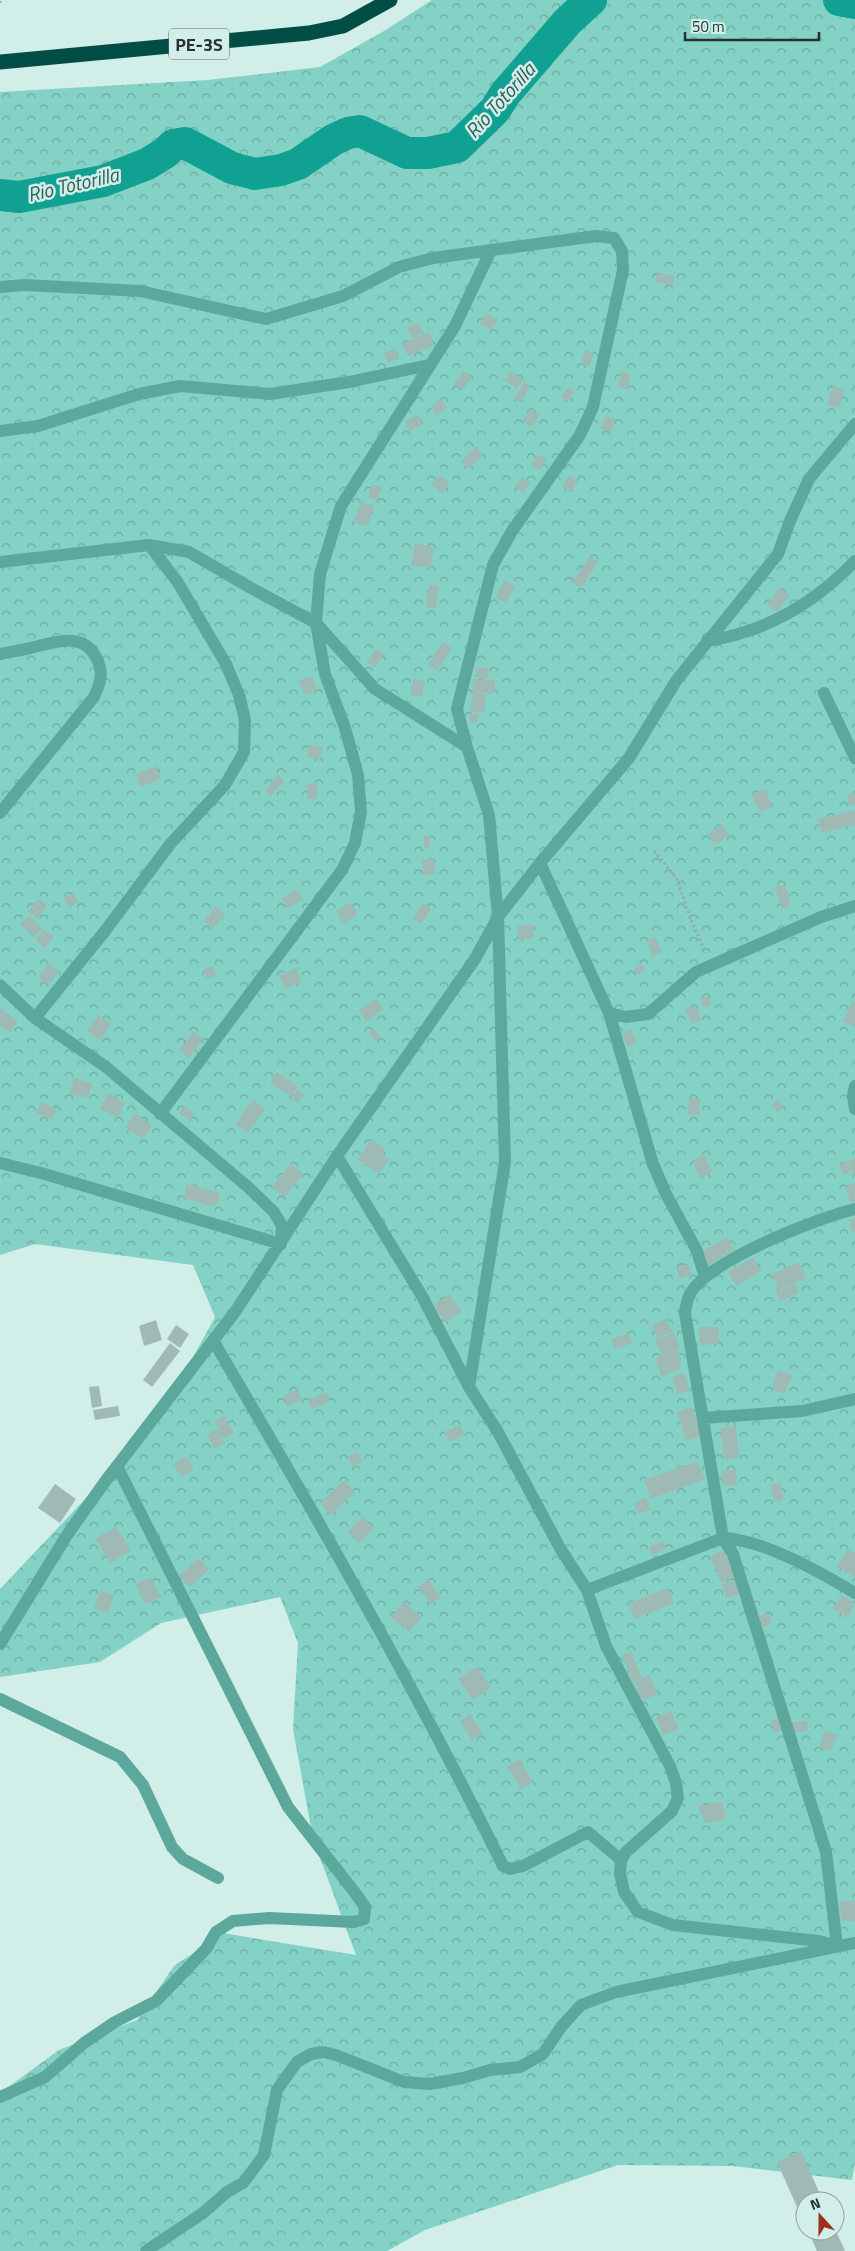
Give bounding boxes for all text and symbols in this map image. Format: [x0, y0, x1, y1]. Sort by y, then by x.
scale bar [685, 10, 819, 42]
text: 50 m [692, 15, 725, 38]
road number: PE-3S [169, 29, 229, 60]
water label: Rio Totorilla [458, 54, 543, 145]
water label: Rio Totorilla [24, 158, 123, 210]
north arrow [795, 2191, 845, 2241]
text: N [807, 2192, 823, 2215]

